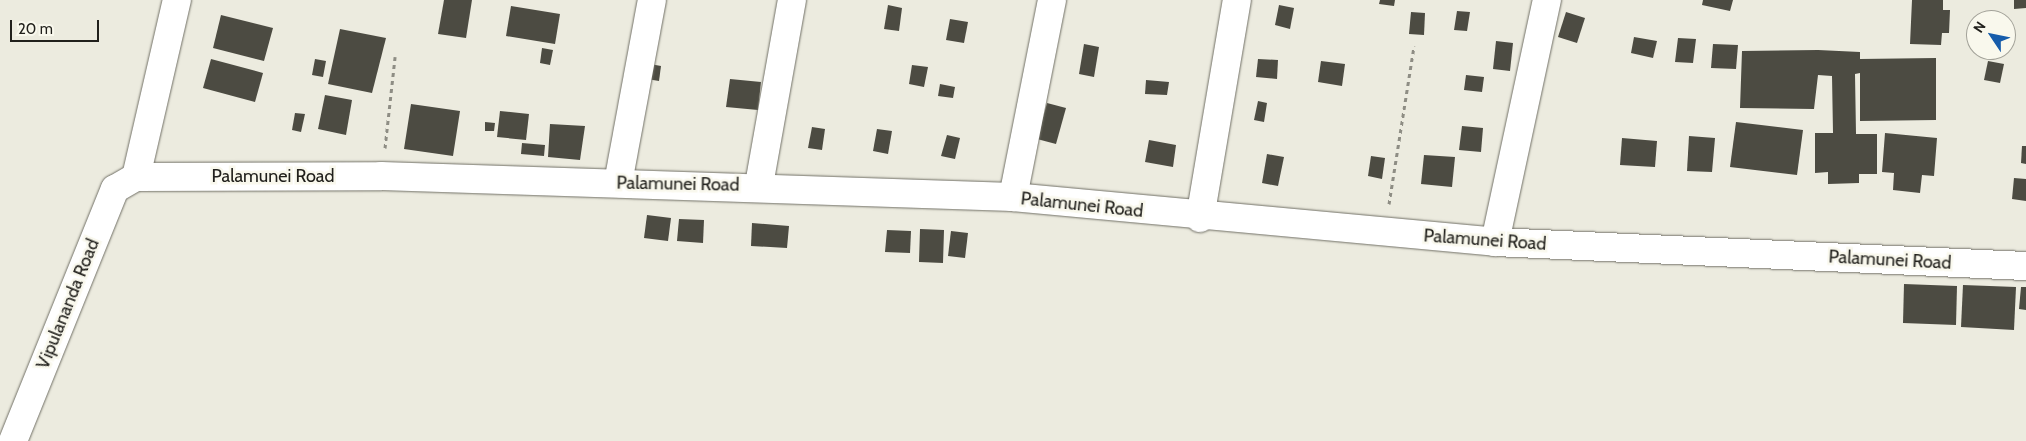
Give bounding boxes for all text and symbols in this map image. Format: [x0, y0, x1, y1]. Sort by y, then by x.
scale bar [12, 10, 101, 42]
north arrow [1966, 10, 2016, 60]
text: N [1969, 18, 1990, 36]
text: 20 m [18, 20, 53, 38]
street label: Palamunei Road [212, 165, 334, 187]
street label: Palamunei Road [616, 172, 740, 196]
street label: Palamunei Road [1020, 188, 1144, 222]
street label: Palamunei Road [1423, 225, 1547, 255]
street label: Vipulananda Road [32, 236, 104, 372]
street label: Palamunei Road [1828, 246, 1952, 274]

